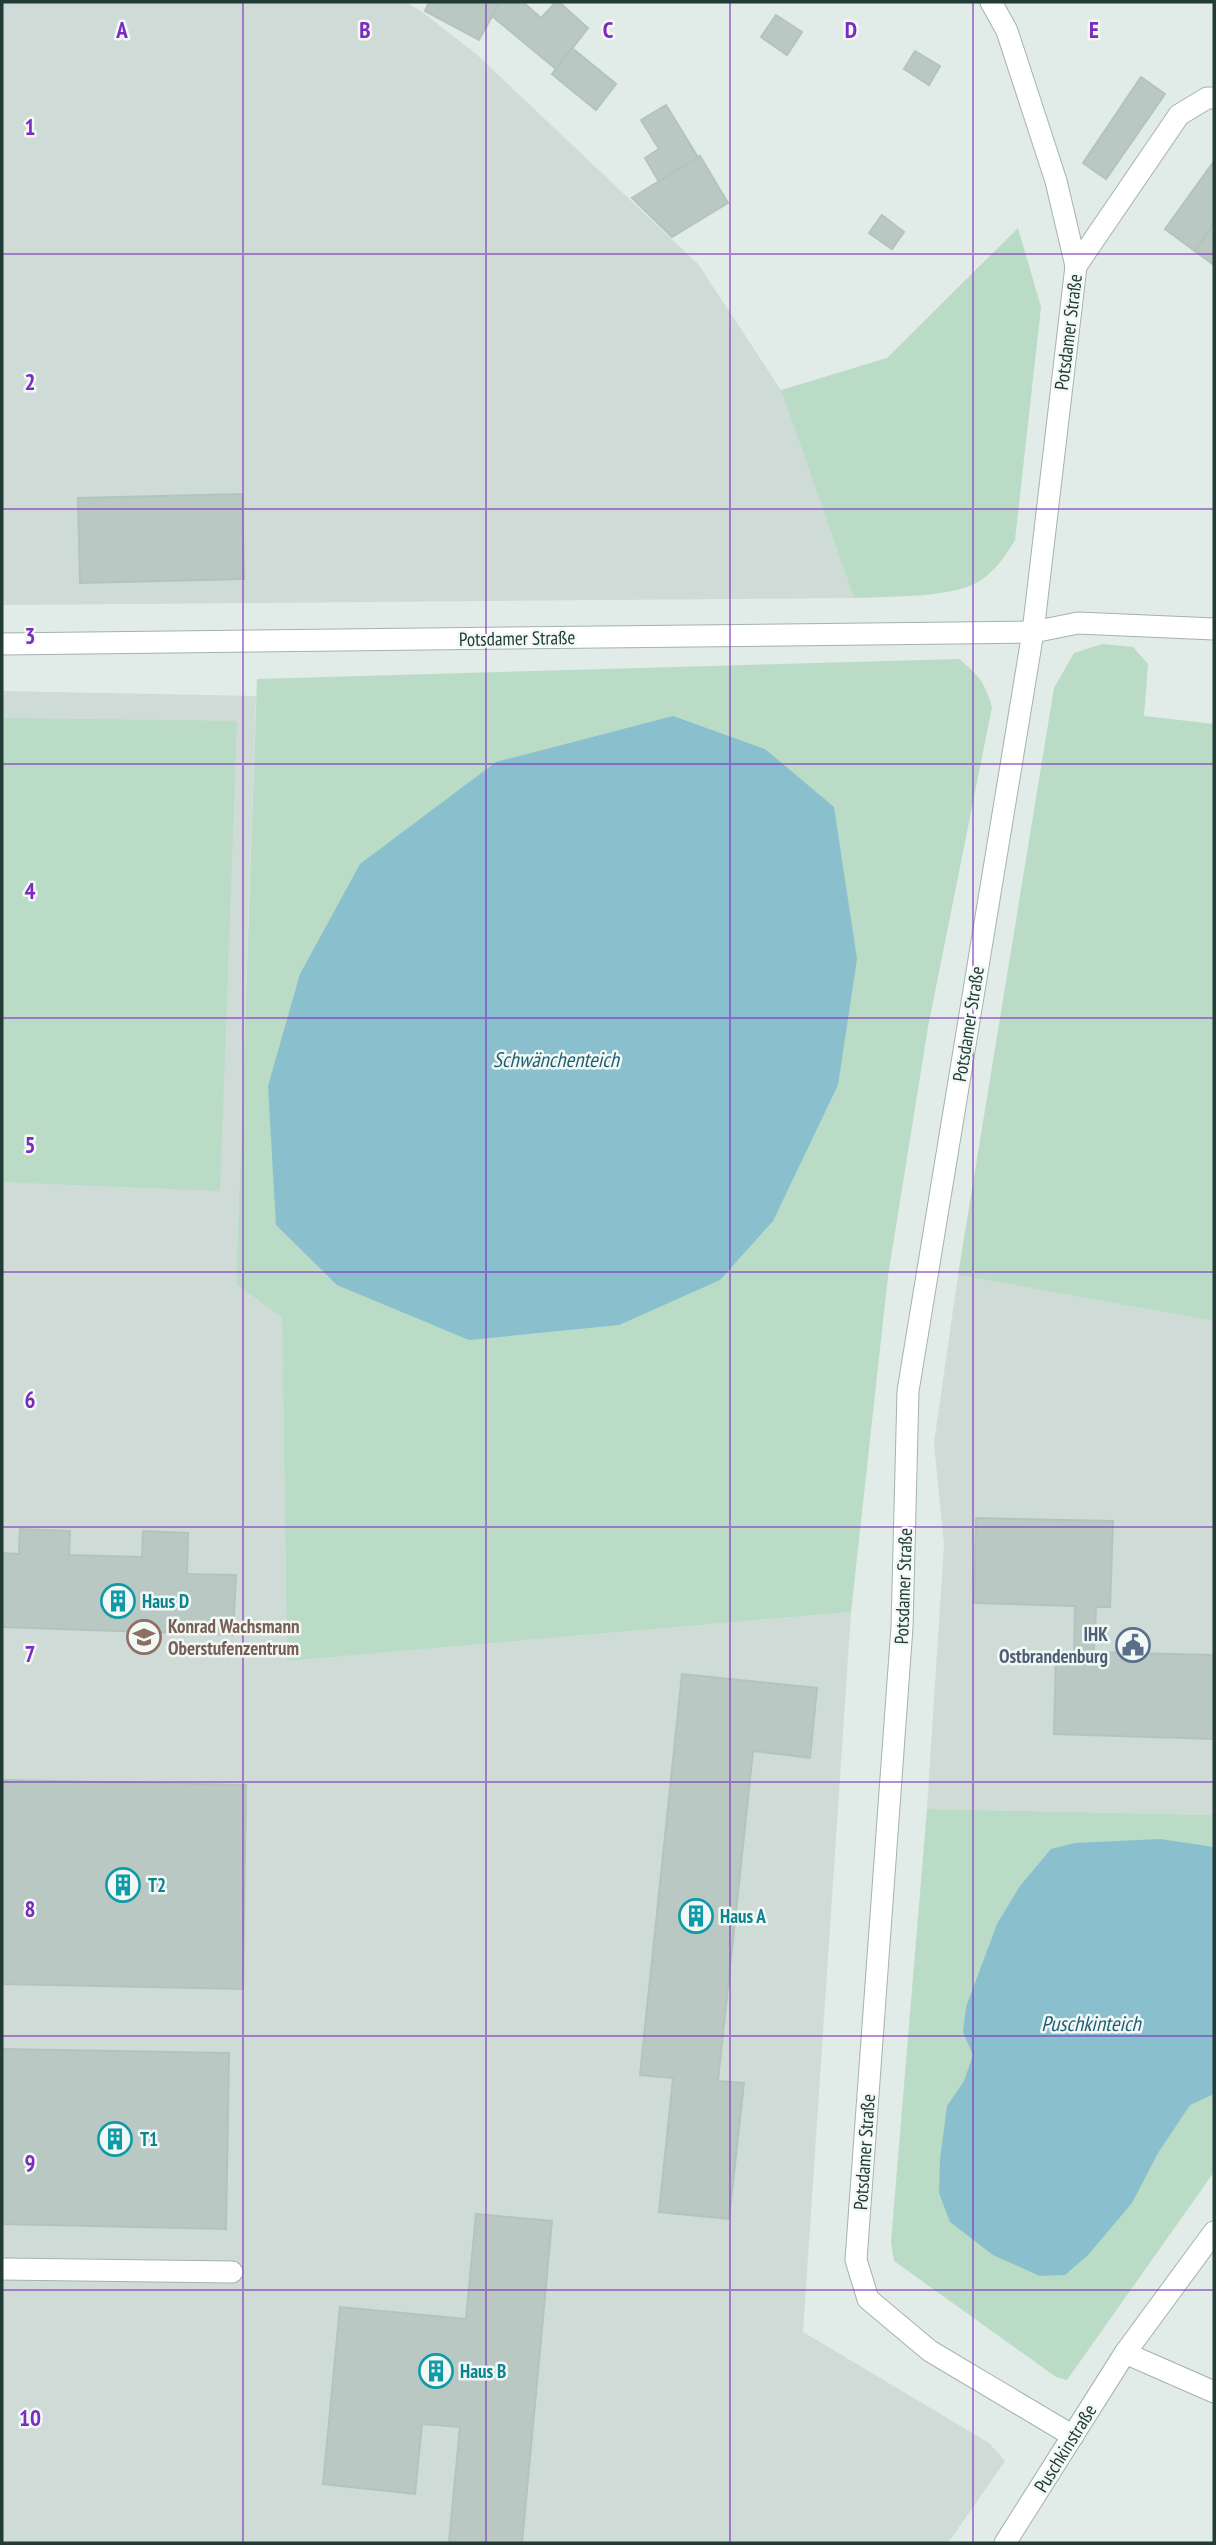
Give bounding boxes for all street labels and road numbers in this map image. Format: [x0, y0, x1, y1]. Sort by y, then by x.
street label: Potsdamer Straße [1049, 273, 1087, 391]
street label: Potsdamer Straße [459, 625, 576, 651]
street label: Potsdamer Straße [947, 964, 989, 1083]
street label: Potsdamer Straße [889, 1527, 917, 1645]
street label: Potsdamer Straße [848, 2093, 880, 2211]
street label: Puschkinstraße [1029, 2399, 1102, 2496]

